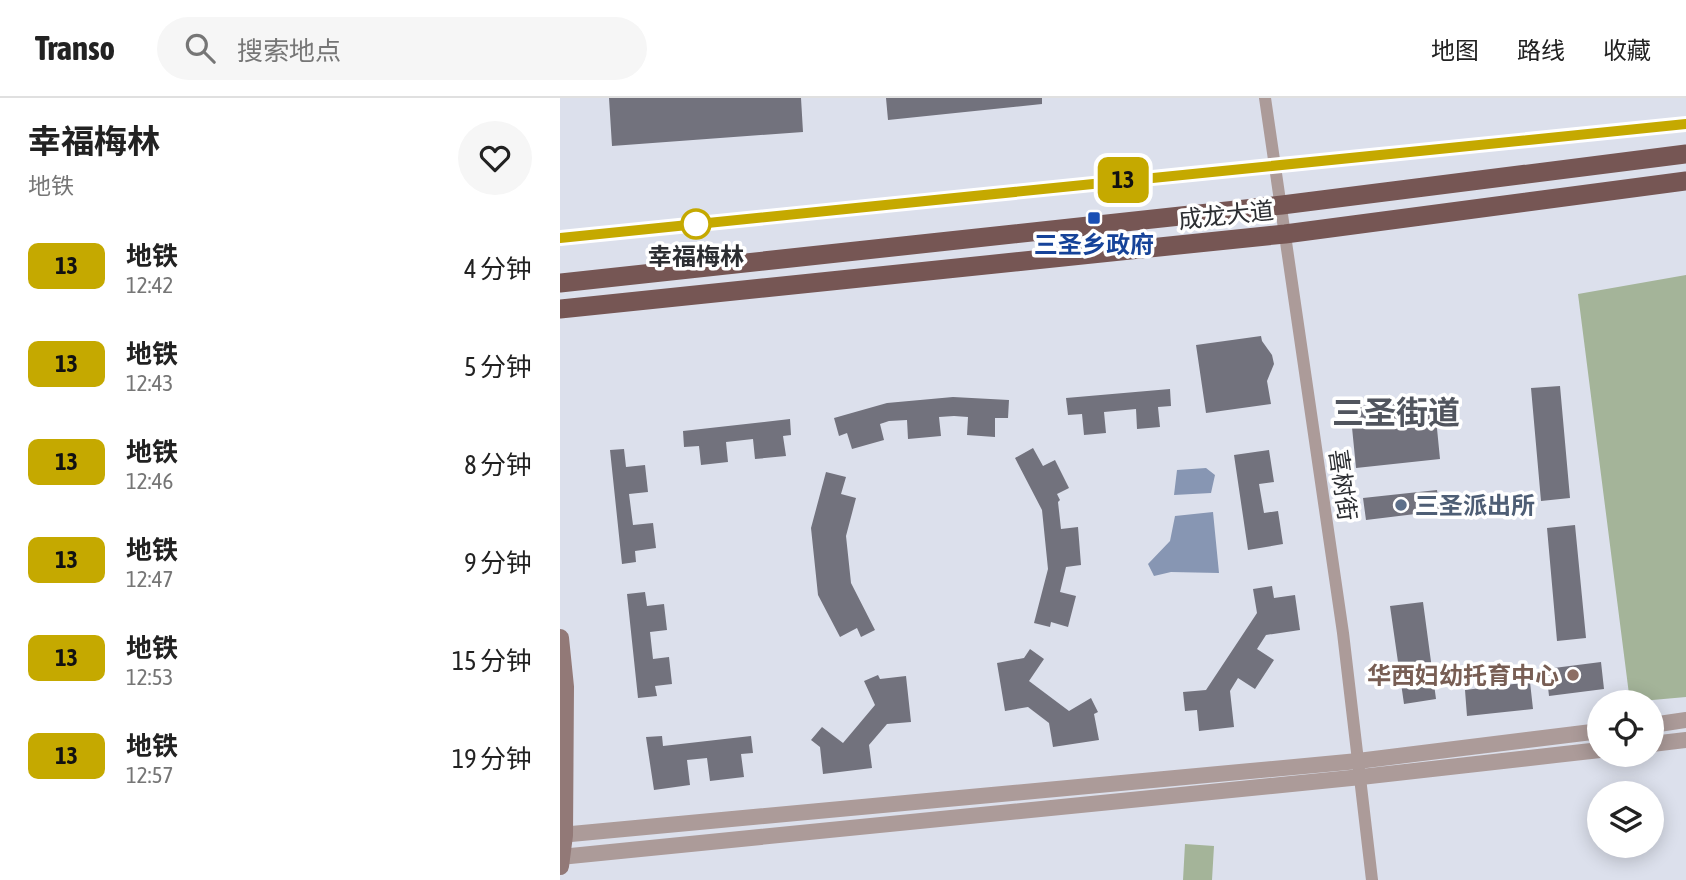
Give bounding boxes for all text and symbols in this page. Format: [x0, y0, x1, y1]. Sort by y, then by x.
search box [157, 17, 647, 80]
text: Transo [35, 29, 115, 67]
icon: search [181, 29, 219, 67]
text: 搜索地点 [237, 36, 341, 66]
text: 地图 [1431, 37, 1479, 64]
text: 路线 [1517, 37, 1565, 64]
text: 收藏 [1603, 37, 1651, 64]
button: heart [458, 121, 532, 195]
text: 幸福梅林 [28, 122, 160, 160]
line badge: 13 [1092, 157, 1154, 203]
text: 13 [1112, 166, 1134, 193]
text: 地铁 [28, 173, 74, 199]
street label: 成龙大道 [1177, 197, 1275, 233]
marker: 幸福梅林 [681, 209, 711, 239]
marker: 三圣乡政府 [1086, 210, 1102, 226]
place label: 三圣乡政府 [1034, 231, 1154, 258]
text: 地铁 [126, 241, 178, 271]
place label: 幸福梅林 [648, 243, 744, 270]
text: 13 [55, 252, 78, 279]
text: 4 分钟 [464, 254, 532, 284]
text: 12:42 [126, 272, 173, 298]
text: 地铁 [126, 339, 178, 369]
text: 13 [55, 350, 78, 377]
text: 5 分钟 [464, 352, 532, 382]
text: 12:43 [126, 370, 173, 396]
district label: 三圣街道 [1332, 394, 1460, 431]
text: 地铁 [126, 437, 178, 467]
street label: 喜树街 [1325, 447, 1361, 523]
text: 13 [55, 448, 78, 475]
text: 8 分钟 [464, 450, 532, 480]
text: 12:46 [126, 468, 173, 494]
place label: 三圣派出所 [1415, 492, 1535, 519]
marker: 三圣派出所 [1393, 497, 1409, 513]
text: 地铁 [126, 535, 178, 565]
text: 13 [55, 546, 78, 573]
text: 9 分钟 [464, 548, 532, 578]
text: 12:47 [126, 566, 173, 592]
text: 地铁 [126, 633, 178, 663]
text: 13 [55, 644, 78, 671]
text: 15 分钟 [452, 646, 532, 676]
place label: 华西妇幼托育中心 [1367, 662, 1559, 689]
text: 12:53 [126, 664, 173, 690]
marker: 华西妇幼托育中心 [1565, 667, 1581, 683]
map controls [1587, 690, 1664, 858]
button: locate [1587, 690, 1664, 767]
text: 地铁 [126, 731, 178, 761]
text: 13 [55, 742, 78, 769]
text: 19 分钟 [452, 744, 532, 774]
text: 12:57 [126, 762, 173, 788]
button: layers [1587, 781, 1664, 858]

